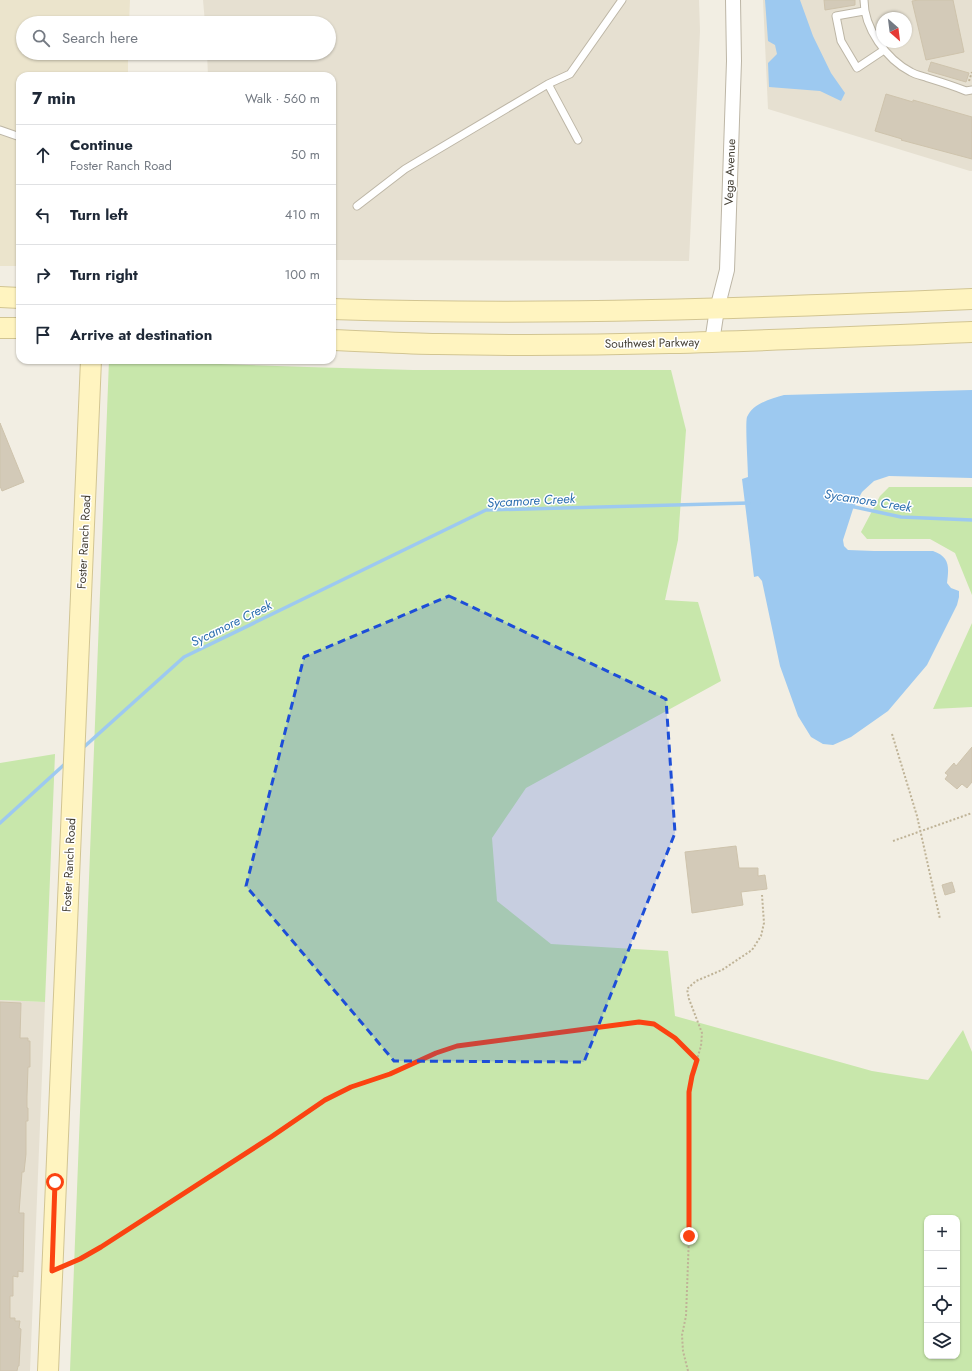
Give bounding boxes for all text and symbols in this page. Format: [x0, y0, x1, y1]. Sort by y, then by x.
north arrow [876, 12, 912, 48]
search box [16, 16, 336, 60]
icon: search [30, 27, 52, 49]
text: Search here [62, 27, 138, 49]
text: 7 min [32, 86, 76, 110]
text: Walk · 560 m [245, 89, 320, 108]
text: Continue [70, 134, 133, 156]
street label: Vega Avenue [720, 138, 740, 206]
icon: ahead [32, 144, 54, 166]
text: 50 m [291, 145, 320, 164]
text: Foster Ranch Road [70, 156, 172, 175]
icon: left [32, 204, 54, 226]
text: Turn left [70, 204, 128, 226]
text: 410 m [285, 205, 320, 224]
icon: right [32, 264, 54, 286]
text: Turn right [70, 264, 138, 286]
text: 100 m [285, 265, 320, 284]
icon: arrive [32, 324, 54, 346]
text: Arrive at destination [70, 324, 212, 346]
street label: Southwest Parkway [604, 333, 700, 353]
water label: Sycamore Creek [823, 484, 913, 517]
water label: Sycamore Creek [487, 489, 576, 512]
street label: Foster Ranch Road [73, 495, 95, 589]
water label: Sycamore Creek [187, 595, 275, 651]
street label: Foster Ranch Road [58, 818, 80, 912]
route start [46, 1173, 64, 1191]
map controls [924, 1215, 960, 1359]
button: + [924, 1215, 960, 1251]
route end [680, 1227, 698, 1245]
button: − [924, 1251, 960, 1287]
button: locate [924, 1287, 960, 1323]
button: layers [924, 1323, 960, 1359]

